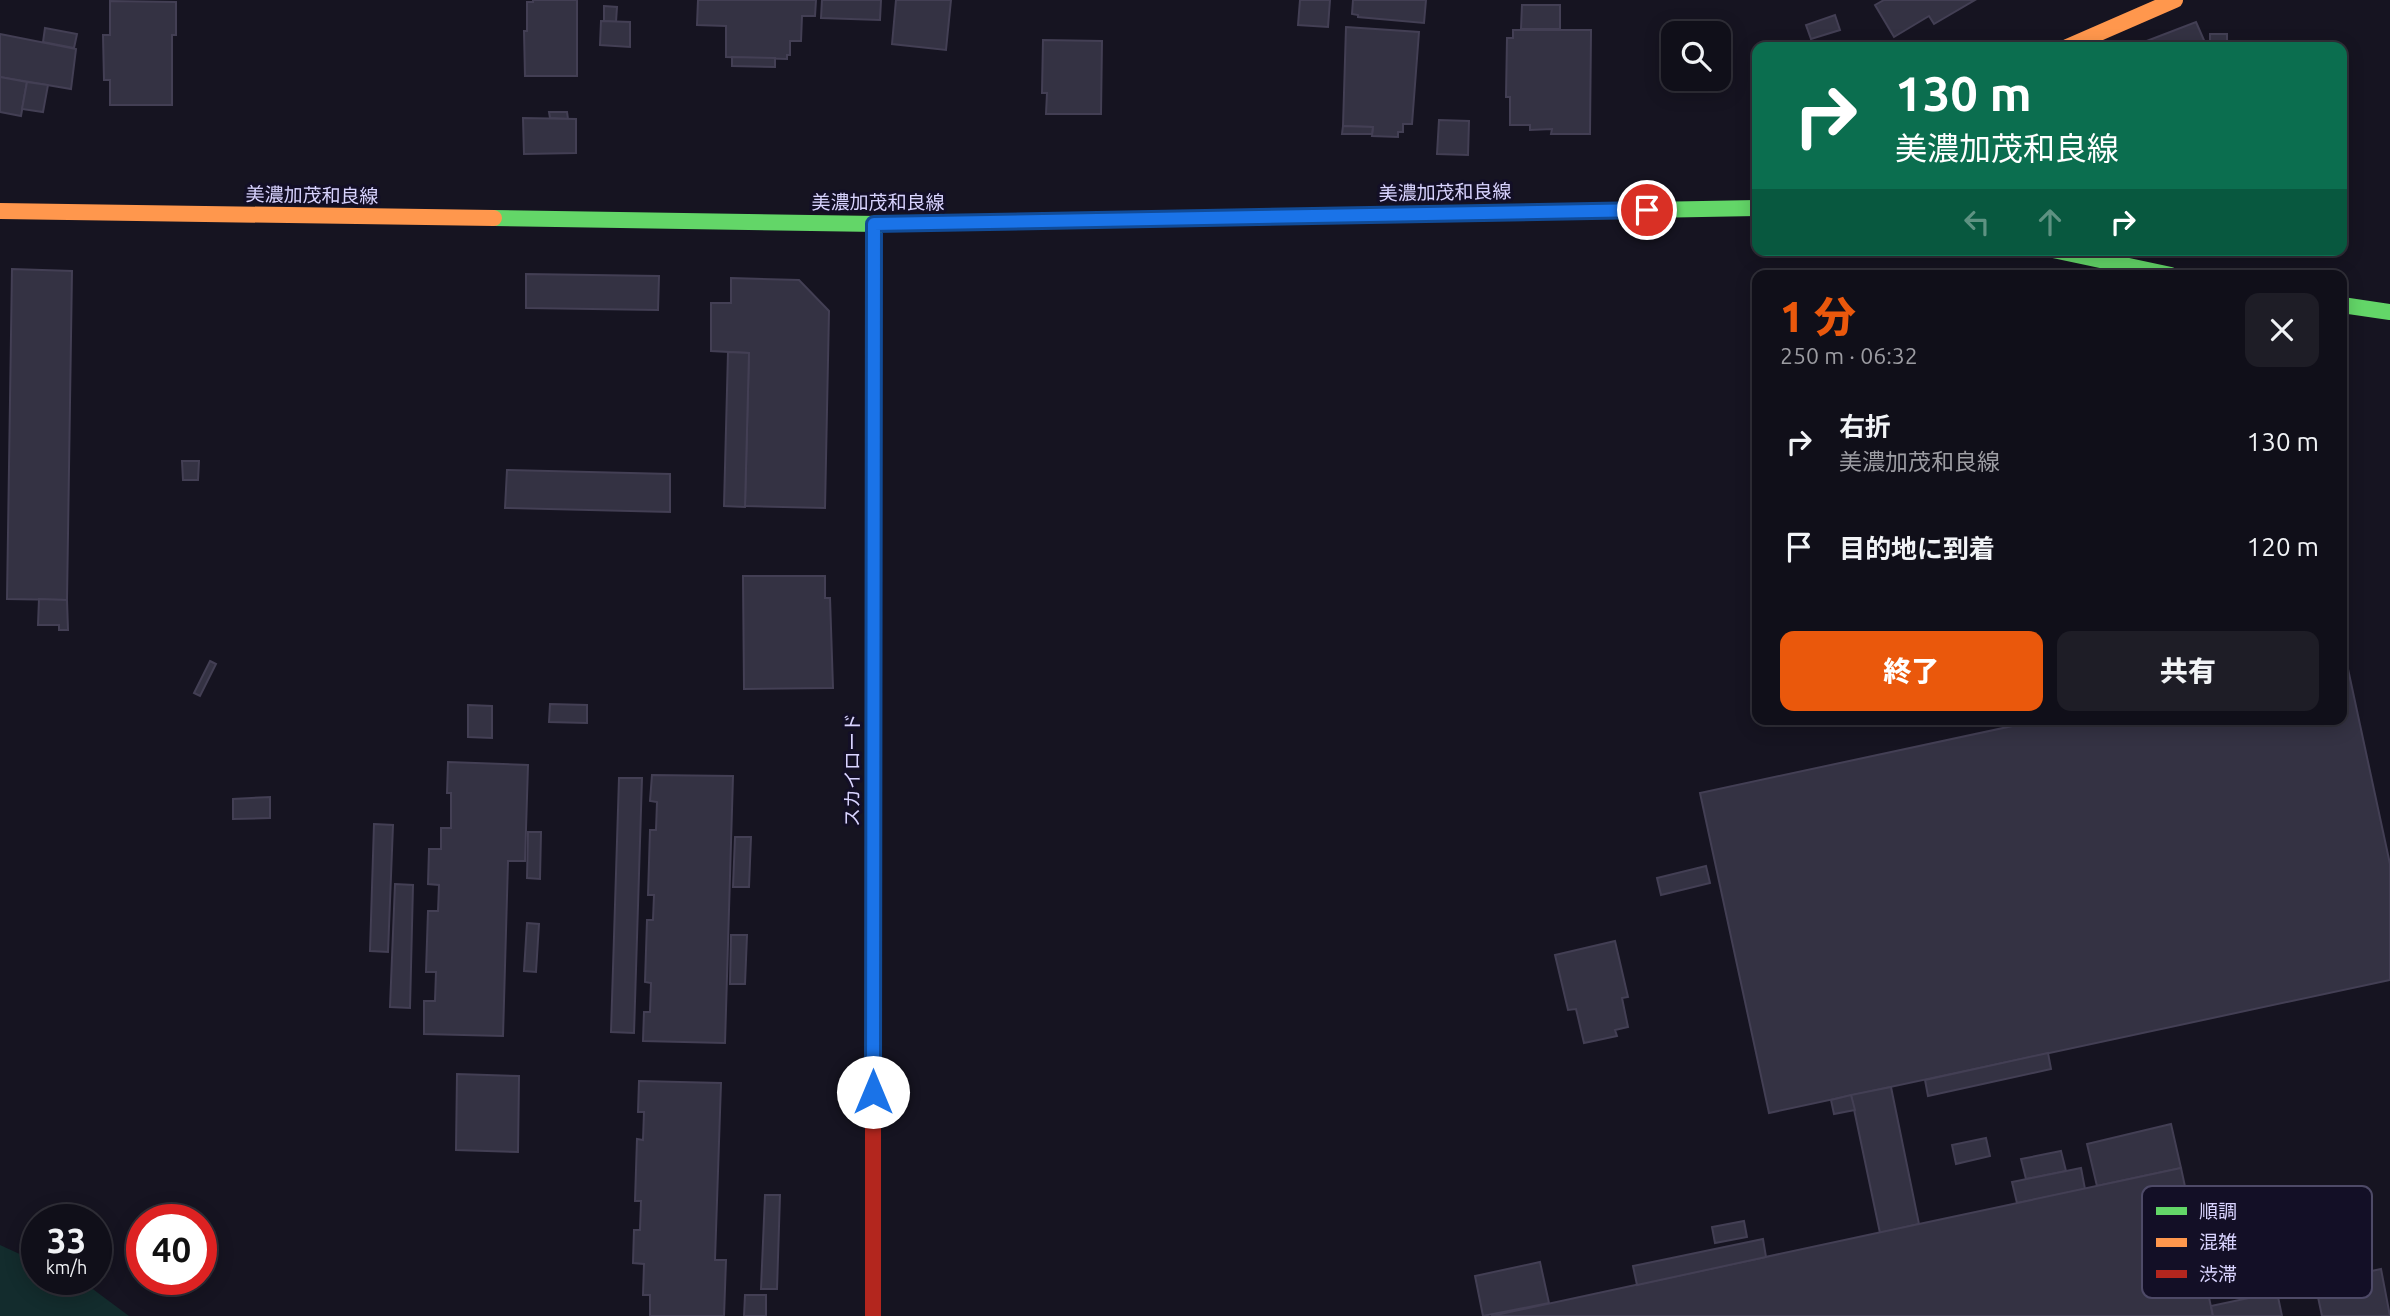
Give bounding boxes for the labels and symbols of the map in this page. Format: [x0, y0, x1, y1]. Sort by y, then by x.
street label: 美濃加茂和良線 [1378, 180, 1512, 204]
pin [1617, 180, 1677, 240]
street label: 美濃加茂和良線 [245, 183, 379, 207]
street label: 美濃加茂和良線 [811, 191, 945, 213]
street label: スカイロード [841, 713, 863, 827]
position arrow [836, 1055, 910, 1129]
legend [2142, 1186, 2372, 1298]
text: 順調 [2199, 1200, 2237, 1222]
speed limit sign: 40 [126, 1204, 217, 1295]
text: 混雑 [2199, 1231, 2237, 1253]
text: 渋滞 [2199, 1263, 2237, 1285]

